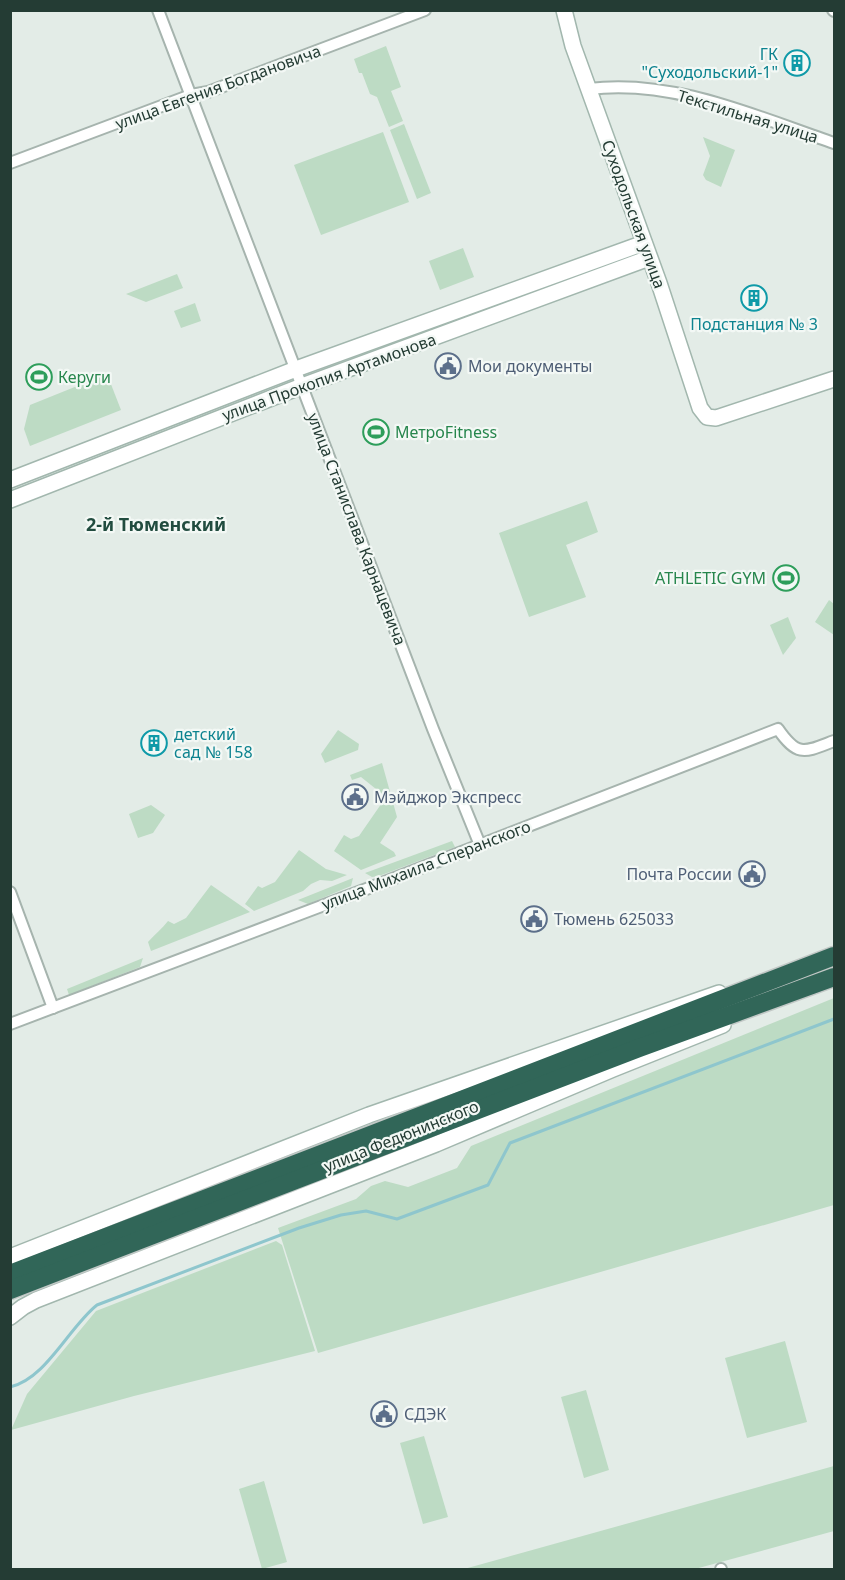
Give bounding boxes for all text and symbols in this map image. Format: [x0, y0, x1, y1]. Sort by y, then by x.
street label: улица Евгения Богдановича [112, 40, 324, 134]
place label: ГК "Суходольский-1" [641, 43, 778, 83]
building icon: ГК "Суходольский-1" [782, 48, 812, 78]
street label: Текстильная улица [675, 84, 821, 148]
street label: Суходольская улица [597, 137, 671, 291]
building icon: Подстанция № 3 [739, 283, 769, 313]
place label: Подстанция № 3 [690, 313, 818, 335]
street label: улица Прокопия Артамонова [219, 328, 439, 426]
public building icon: Мои документы [433, 351, 463, 381]
place label: Мои документы [468, 355, 592, 377]
sports icon: Керуги [24, 362, 54, 392]
place label: Керуги [58, 366, 111, 388]
street label: улица Станислава Карнацевича [302, 410, 412, 648]
sports icon: МетроFitness [361, 417, 391, 447]
place label: МетроFitness [395, 421, 497, 443]
district label: 2-й Тюменский [86, 512, 226, 536]
sports icon: ATHLETIC GYM [771, 563, 801, 593]
place label: ATHLETIC GYM [655, 567, 766, 589]
place label: детский сад № 158 [174, 723, 253, 763]
building icon: детский сад № 158 [139, 728, 169, 758]
public building icon: Мэйджор Экспресс [340, 782, 370, 812]
place label: Мэйджор Экспресс [374, 786, 522, 808]
street label: улица Михаила Сперанского [318, 815, 534, 915]
public building icon: Почта России [737, 859, 767, 889]
place label: Почта России [626, 863, 732, 885]
public building icon: Тюмень 625033 [519, 904, 549, 934]
place label: Тюмень 625033 [554, 908, 674, 930]
street label: улица Федюнинского [320, 1095, 482, 1177]
public building icon: СДЭК [369, 1399, 399, 1429]
place label: СДЭК [404, 1403, 446, 1425]

